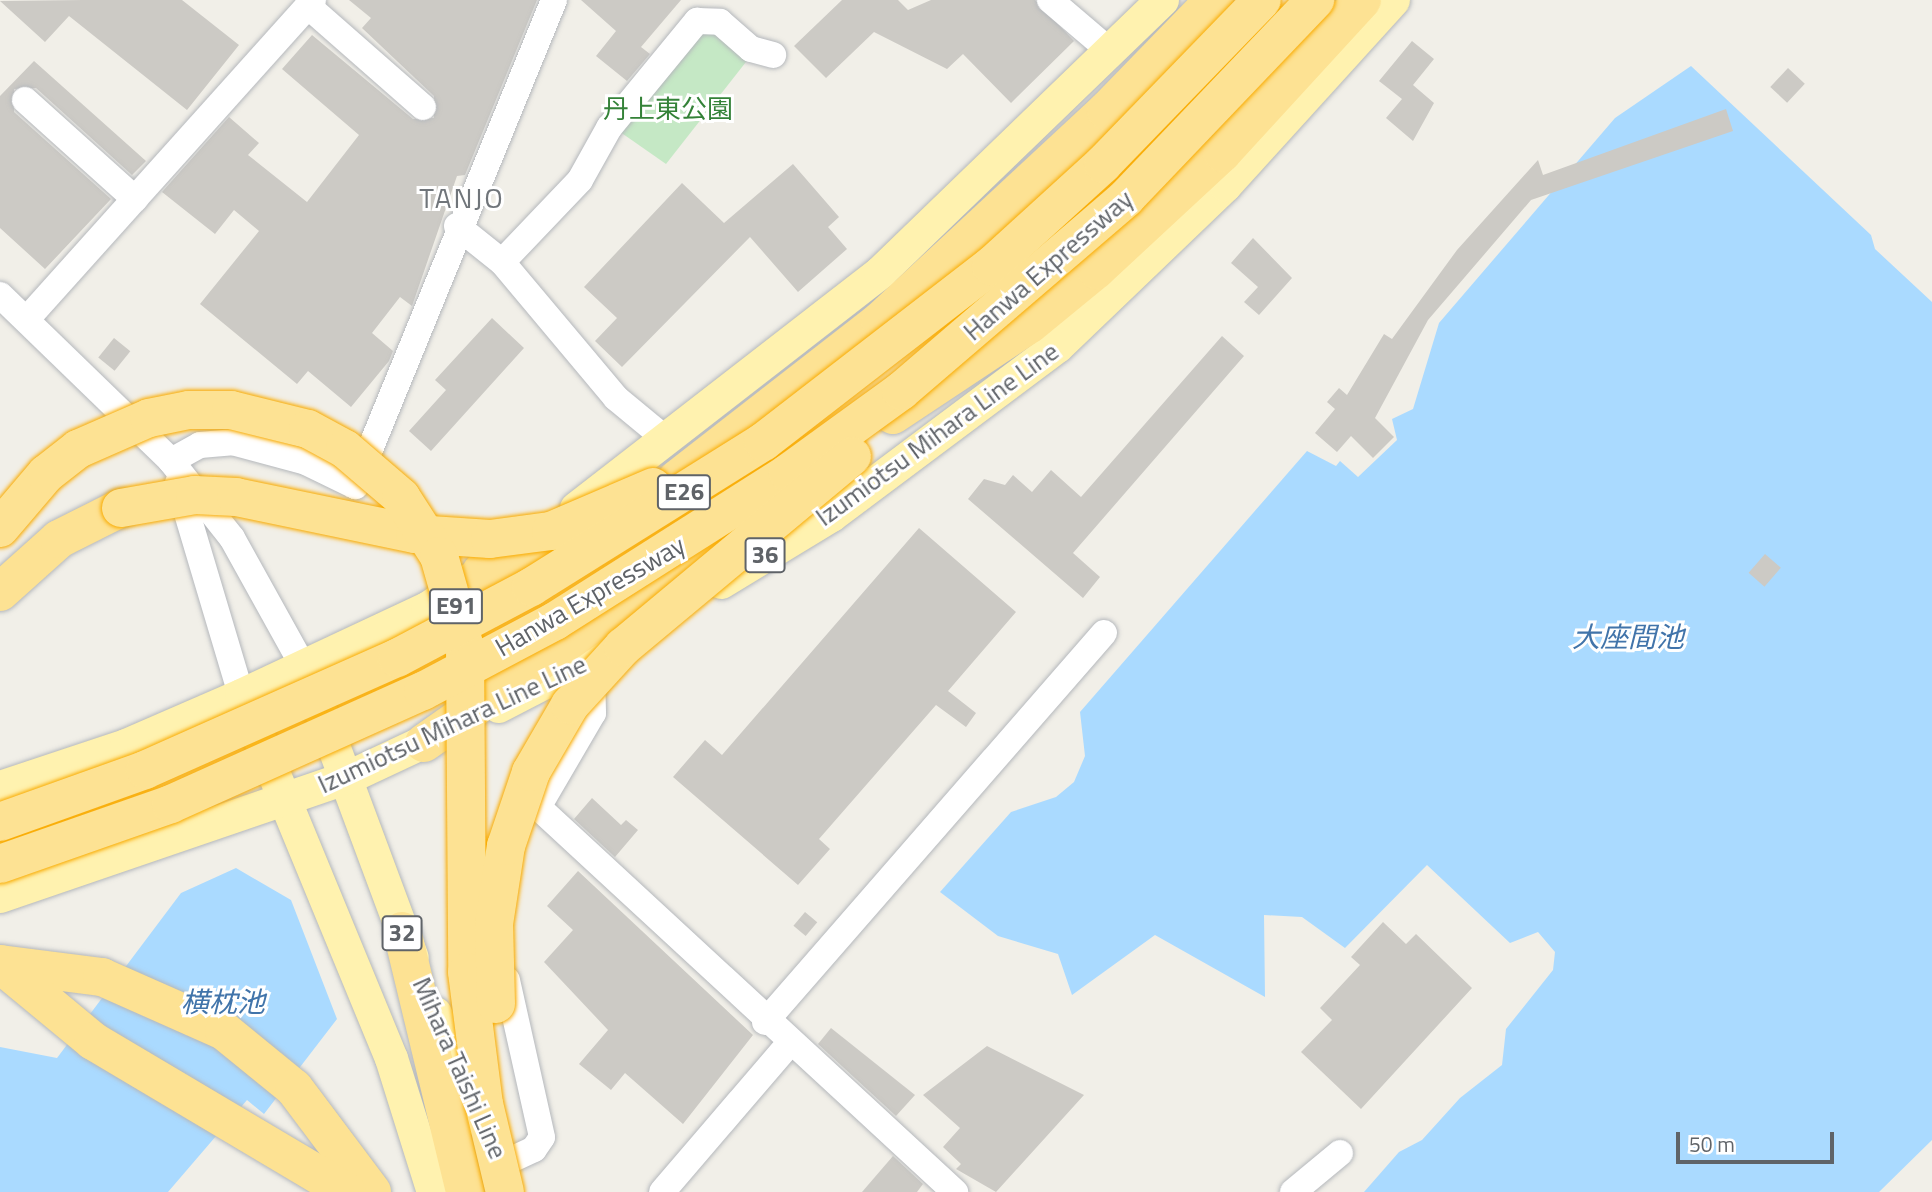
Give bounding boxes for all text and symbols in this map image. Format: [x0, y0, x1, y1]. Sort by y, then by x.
park label: 丹上東公園 [603, 93, 733, 125]
district label: TANJO [420, 181, 504, 215]
street label: Hanwa Expressway [957, 183, 1139, 347]
street label: Izumiotsu Mihara Line Line [810, 335, 1064, 533]
road number: E26 [656, 472, 712, 512]
street label: Hanwa Expressway [490, 529, 690, 663]
road number: 36 [744, 534, 786, 576]
road number: E91 [428, 586, 484, 626]
water label: 大座間池 [1572, 620, 1684, 654]
street label: Izumiotsu Mihara Line Line [313, 648, 591, 800]
road number: 32 [381, 912, 423, 953]
street label: Mihara Taishi Line [406, 973, 514, 1163]
water label: 横枕池 [181, 985, 265, 1019]
scale bar [1680, 1118, 1838, 1162]
text: 50 m [1689, 1128, 1735, 1160]

